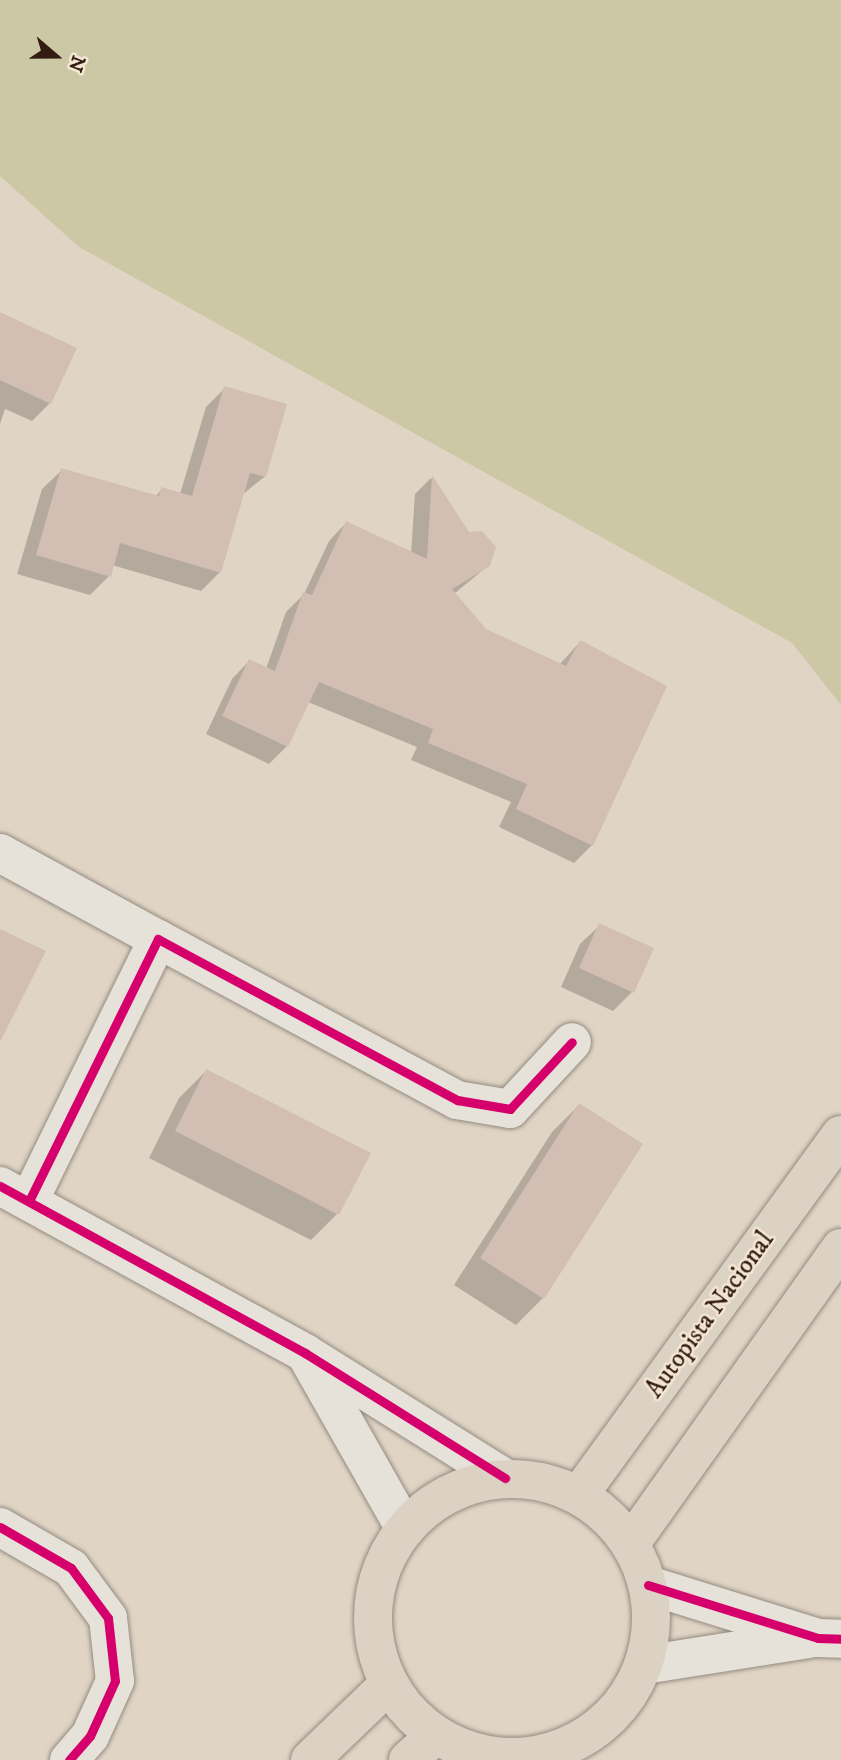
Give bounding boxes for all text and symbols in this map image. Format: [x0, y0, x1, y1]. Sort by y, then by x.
north arrow [21, 21, 91, 91]
text: N [63, 52, 90, 75]
street label: Autopista Nacional [639, 1226, 781, 1404]

